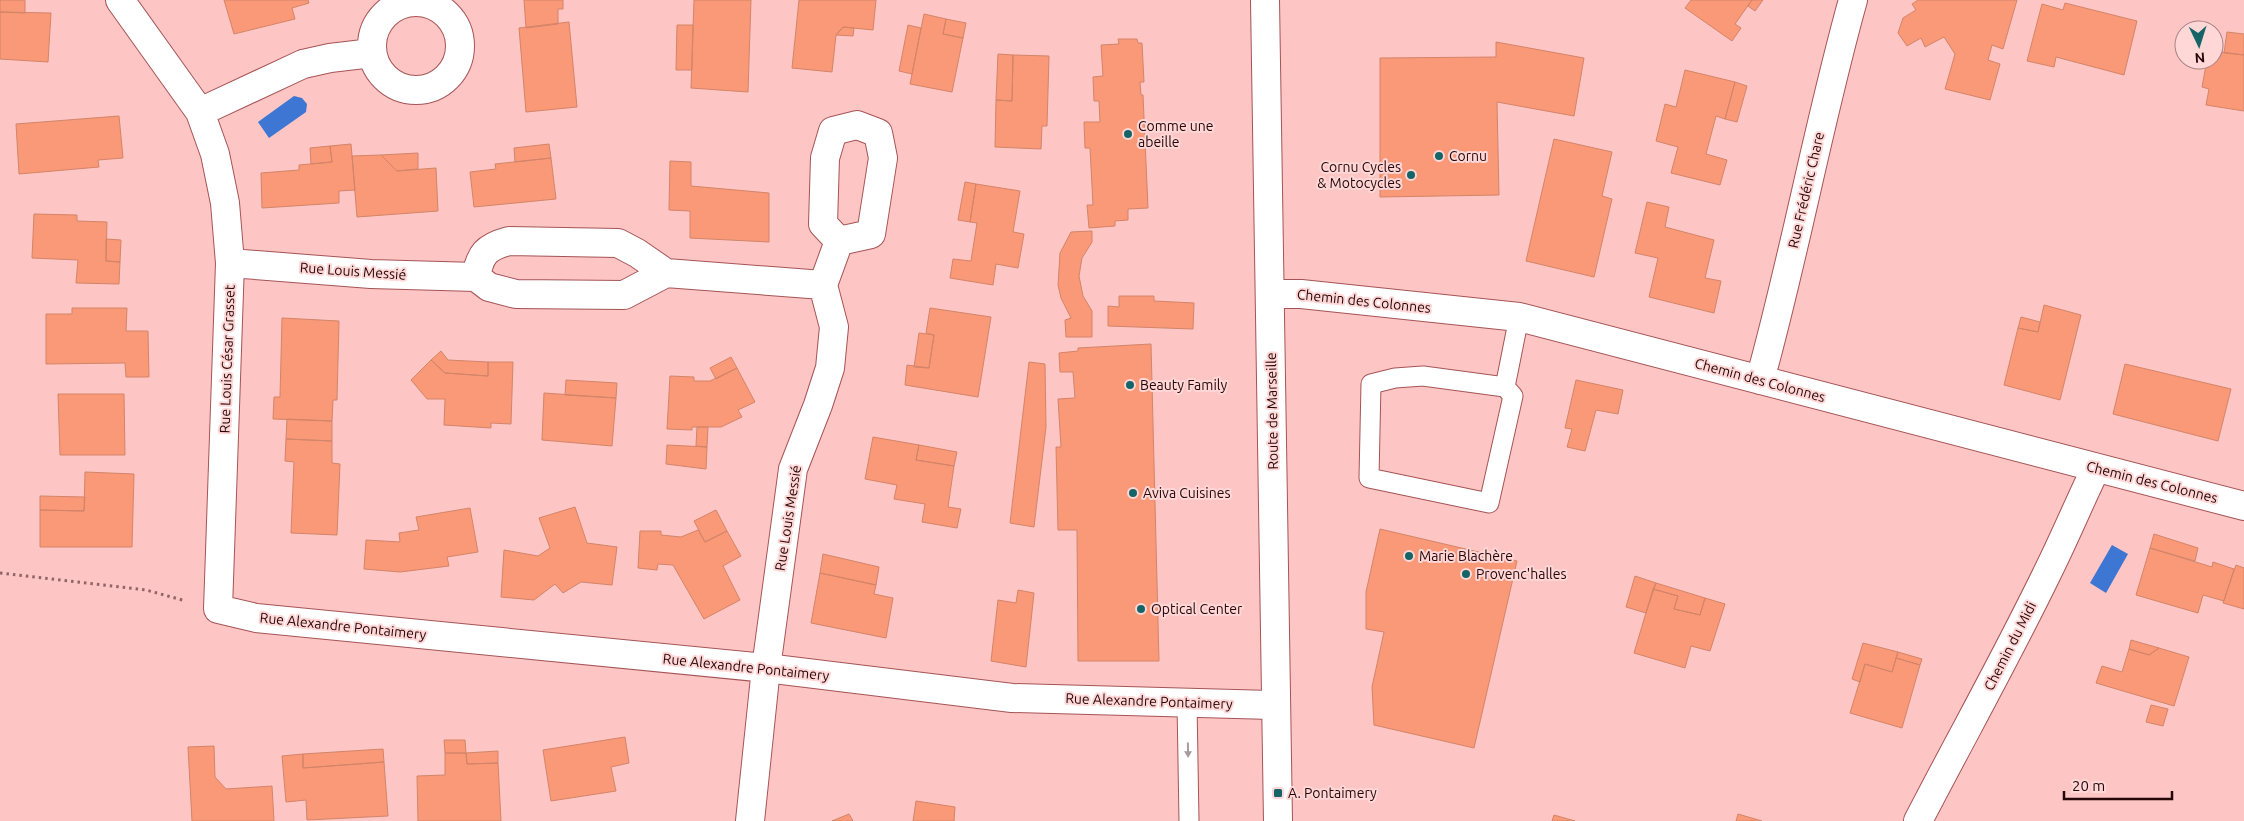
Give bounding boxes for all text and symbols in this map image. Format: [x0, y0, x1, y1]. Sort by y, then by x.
north arrow [2174, 20, 2224, 70]
text: N [2194, 50, 2206, 66]
place label: Comme une abeille [1138, 118, 1214, 150]
marker: Comme une abeille [1122, 128, 1134, 140]
street label: Rue Frédéric Chare [1785, 130, 1827, 250]
place label: Cornu [1449, 148, 1487, 164]
marker: Cornu [1433, 150, 1445, 162]
place label: Cornu Cycles & Motocycles [1317, 159, 1401, 191]
marker: Cornu Cycles & Motocycles [1405, 169, 1417, 181]
street label: Rue Louis Messié [299, 259, 407, 283]
street label: Rue Louis César Grasset [216, 284, 238, 434]
street label: Chemin des Colonnes [1296, 286, 1432, 316]
street label: Route de Marseille [1263, 352, 1281, 470]
street label: Chemin des Colonnes [1693, 355, 1827, 405]
place label: Beauty Family [1140, 377, 1227, 393]
marker: Beauty Family [1124, 379, 1136, 391]
street label: Chemin des Colonnes [2085, 458, 2219, 506]
street label: Rue Louis Messié [772, 464, 804, 572]
place label: Aviva Cuisines [1143, 485, 1230, 501]
marker: Aviva Cuisines [1127, 487, 1139, 499]
place label: Marie Blachère [1419, 548, 1513, 564]
marker: Marie Blachère [1403, 550, 1415, 562]
place label: Provenc'halles [1476, 566, 1567, 582]
marker: Provenc'halles [1460, 568, 1472, 580]
street label: Chemin du Midi [1981, 599, 2039, 693]
place label: Optical Center [1151, 601, 1243, 617]
marker: Optical Center [1135, 603, 1147, 615]
street label: Rue Alexandre Pontaimery [259, 609, 427, 643]
street label: Rue Alexandre Pontaimery [662, 650, 830, 684]
street label: Rue Alexandre Pontaimery [1065, 690, 1233, 712]
one-way arrow [1184, 743, 1192, 759]
scale bar [2064, 768, 2172, 800]
text: 20 m [2072, 777, 2105, 794]
place label: A. Pontaimery [1288, 785, 1377, 801]
marker: A. Pontaimery [1272, 787, 1284, 799]

